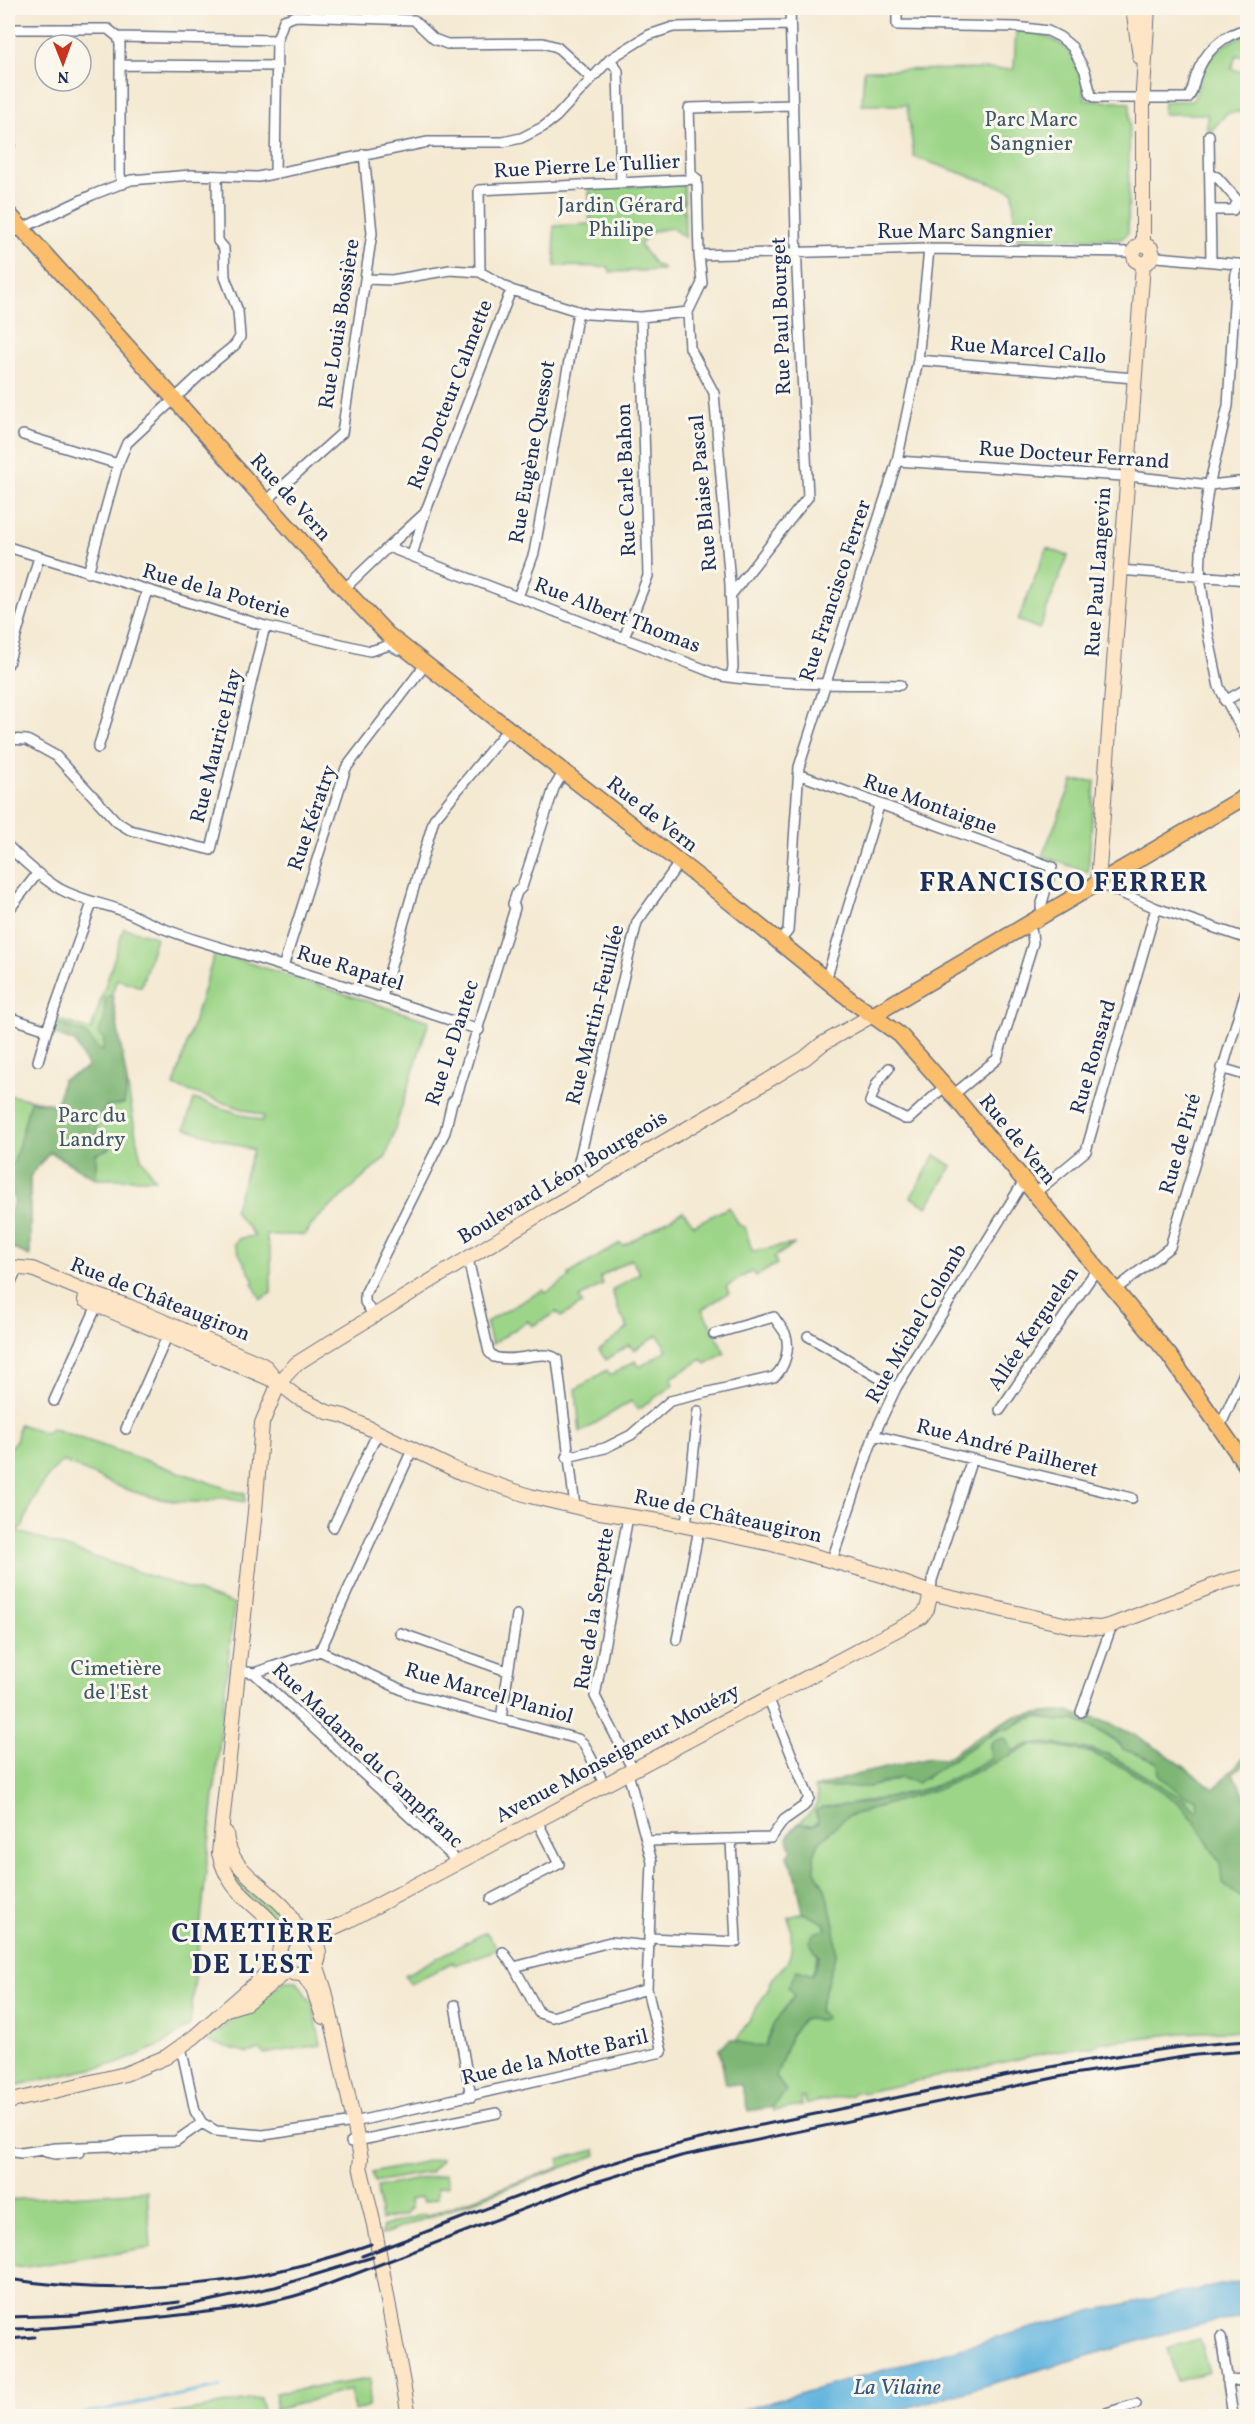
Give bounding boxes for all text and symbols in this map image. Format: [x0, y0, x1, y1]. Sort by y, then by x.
north arrow [33, 33, 93, 93]
text: N [57, 65, 69, 87]
park label: Parc Marc Sangnier [984, 106, 1078, 159]
street label: Rue Pierre Le Tullier [493, 148, 681, 186]
park label: Jardin Gérard Philipe [558, 192, 684, 245]
street label: Rue Marc Sangnier [877, 218, 1053, 247]
street label: Rue Paul Bourget [765, 236, 799, 396]
street label: Rue Louis Bossière [312, 237, 368, 411]
street label: Rue Docteur Calmette [401, 296, 501, 494]
street label: Rue Marcel Callo [949, 330, 1107, 372]
street label: Rue Eugène Quessot [503, 358, 563, 546]
street label: Rue Carle Bahon [610, 403, 644, 557]
street label: Rue Blaise Pascal [683, 413, 725, 573]
street label: Rue Docteur Ferrand [978, 435, 1170, 477]
street label: Rue de Vern [243, 448, 337, 548]
street label: Rue Paul Langevin [1079, 486, 1119, 658]
street label: Rue Francisco Ferrer [793, 496, 879, 686]
street label: Rue de la Poterie [139, 557, 293, 627]
street label: Rue Albert Thomas [530, 571, 704, 661]
street label: Rue Maurice Hay [184, 665, 250, 826]
street label: Rue Kératry [281, 761, 345, 875]
street label: Rue Montaigne [859, 767, 1001, 843]
street label: Rue de Vern [600, 770, 704, 860]
district label: FRANCISCO FERRER [919, 865, 1209, 903]
street label: Rue Martin-Feuillée [560, 922, 632, 1108]
street label: Rue Rapatel [293, 939, 407, 999]
street label: Rue Le Dantec [419, 976, 487, 1110]
street label: Rue Ronsard [1064, 996, 1124, 1118]
street label: Rue de Vern [971, 1088, 1063, 1192]
street label: Rue de Piré [1153, 1090, 1209, 1198]
park label: Parc du Landry [58, 1102, 126, 1155]
street label: Boulevard Léon Bourgeois [453, 1104, 673, 1252]
street label: Rue Michel Colomb [859, 1239, 975, 1409]
street label: Rue de Châteaugiron [66, 1251, 254, 1349]
street label: Allée Kerguelen [981, 1261, 1087, 1397]
street label: Rue André Pailheret [913, 1412, 1101, 1486]
street label: Rue de Châteaugiron [631, 1483, 825, 1551]
street label: Rue de la Serpette [568, 1526, 622, 1692]
park label: Cimetière de l'Est [71, 1655, 162, 1708]
street label: Rue Madame du Campfranc [265, 1656, 469, 1856]
street label: Rue Marcel Planiol [401, 1656, 577, 1732]
street label: Avenue Monseigneur Mouézy [491, 1677, 746, 1831]
district label: CIMETIÈRE DE L'EST [171, 1916, 335, 1985]
street label: Rue de la Motte Baril [459, 2022, 651, 2094]
water label: La Vilaine [853, 2373, 941, 2404]

